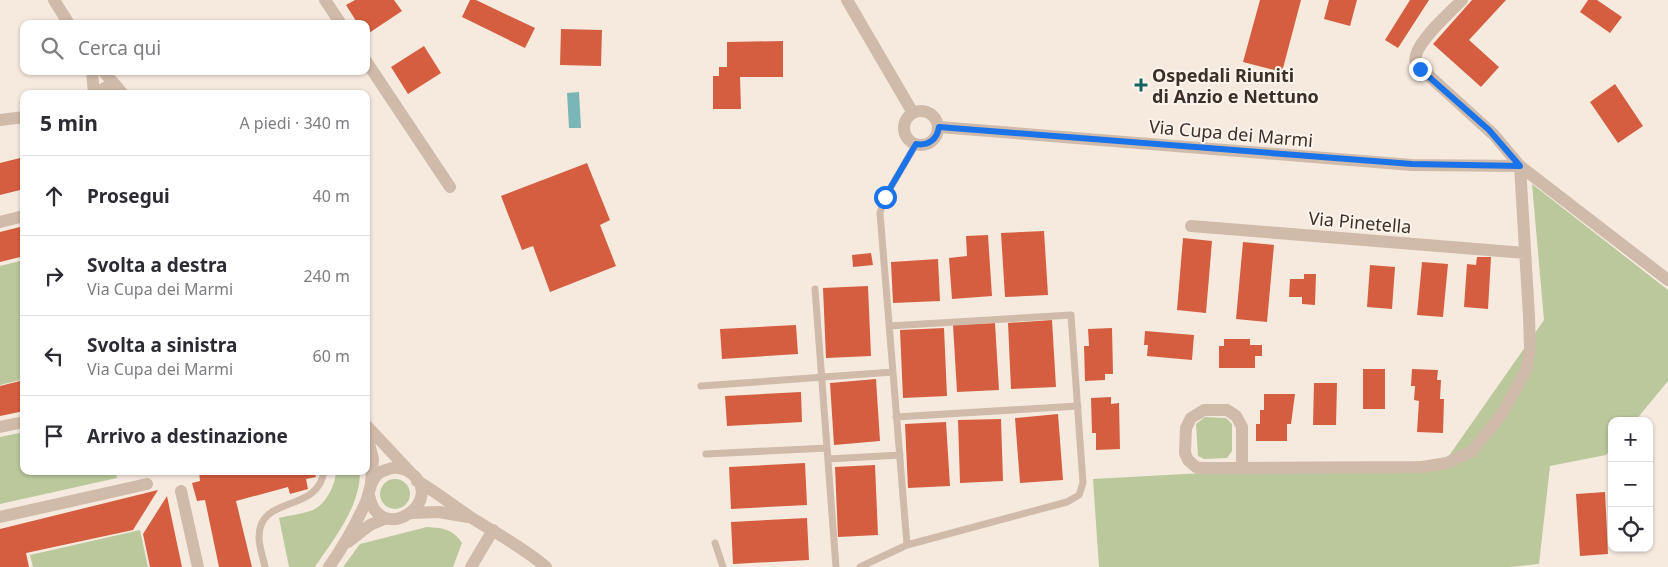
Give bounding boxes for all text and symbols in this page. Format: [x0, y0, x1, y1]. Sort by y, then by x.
search box [20, 20, 370, 75]
icon: search [38, 34, 66, 62]
text: Cerca qui [78, 35, 161, 61]
route end [1409, 58, 1432, 81]
place label: Ospedali Riuniti di Anzio e Nettuno [1152, 63, 1319, 108]
marker: Ospedali Riuniti di Anzio e Nettuno [1134, 78, 1148, 92]
text: 5 min [40, 109, 98, 137]
text: A piedi · 340 m [239, 112, 350, 134]
street label: Via Cupa dei Marmi [1148, 114, 1314, 152]
icon: ahead [40, 182, 68, 210]
text: Prosegui [87, 183, 170, 209]
text: 40 m [313, 185, 350, 207]
route start [874, 186, 897, 209]
street label: Via Pinetella [1308, 206, 1412, 238]
text: Svolta a destra [87, 252, 227, 278]
icon: right [40, 262, 68, 290]
text: 240 m [303, 265, 350, 287]
text: Via Cupa dei Marmi [87, 278, 233, 300]
text: Svolta a sinistra [87, 332, 237, 358]
icon: left [40, 342, 68, 370]
text: 60 m [313, 345, 350, 367]
text: Via Cupa dei Marmi [87, 358, 233, 380]
map controls [1608, 417, 1653, 552]
button: + [1608, 417, 1653, 462]
icon: arrive [40, 422, 68, 450]
text: Arrivo a destinazione [87, 423, 288, 449]
button: − [1608, 462, 1653, 507]
button: locate [1608, 507, 1653, 552]

